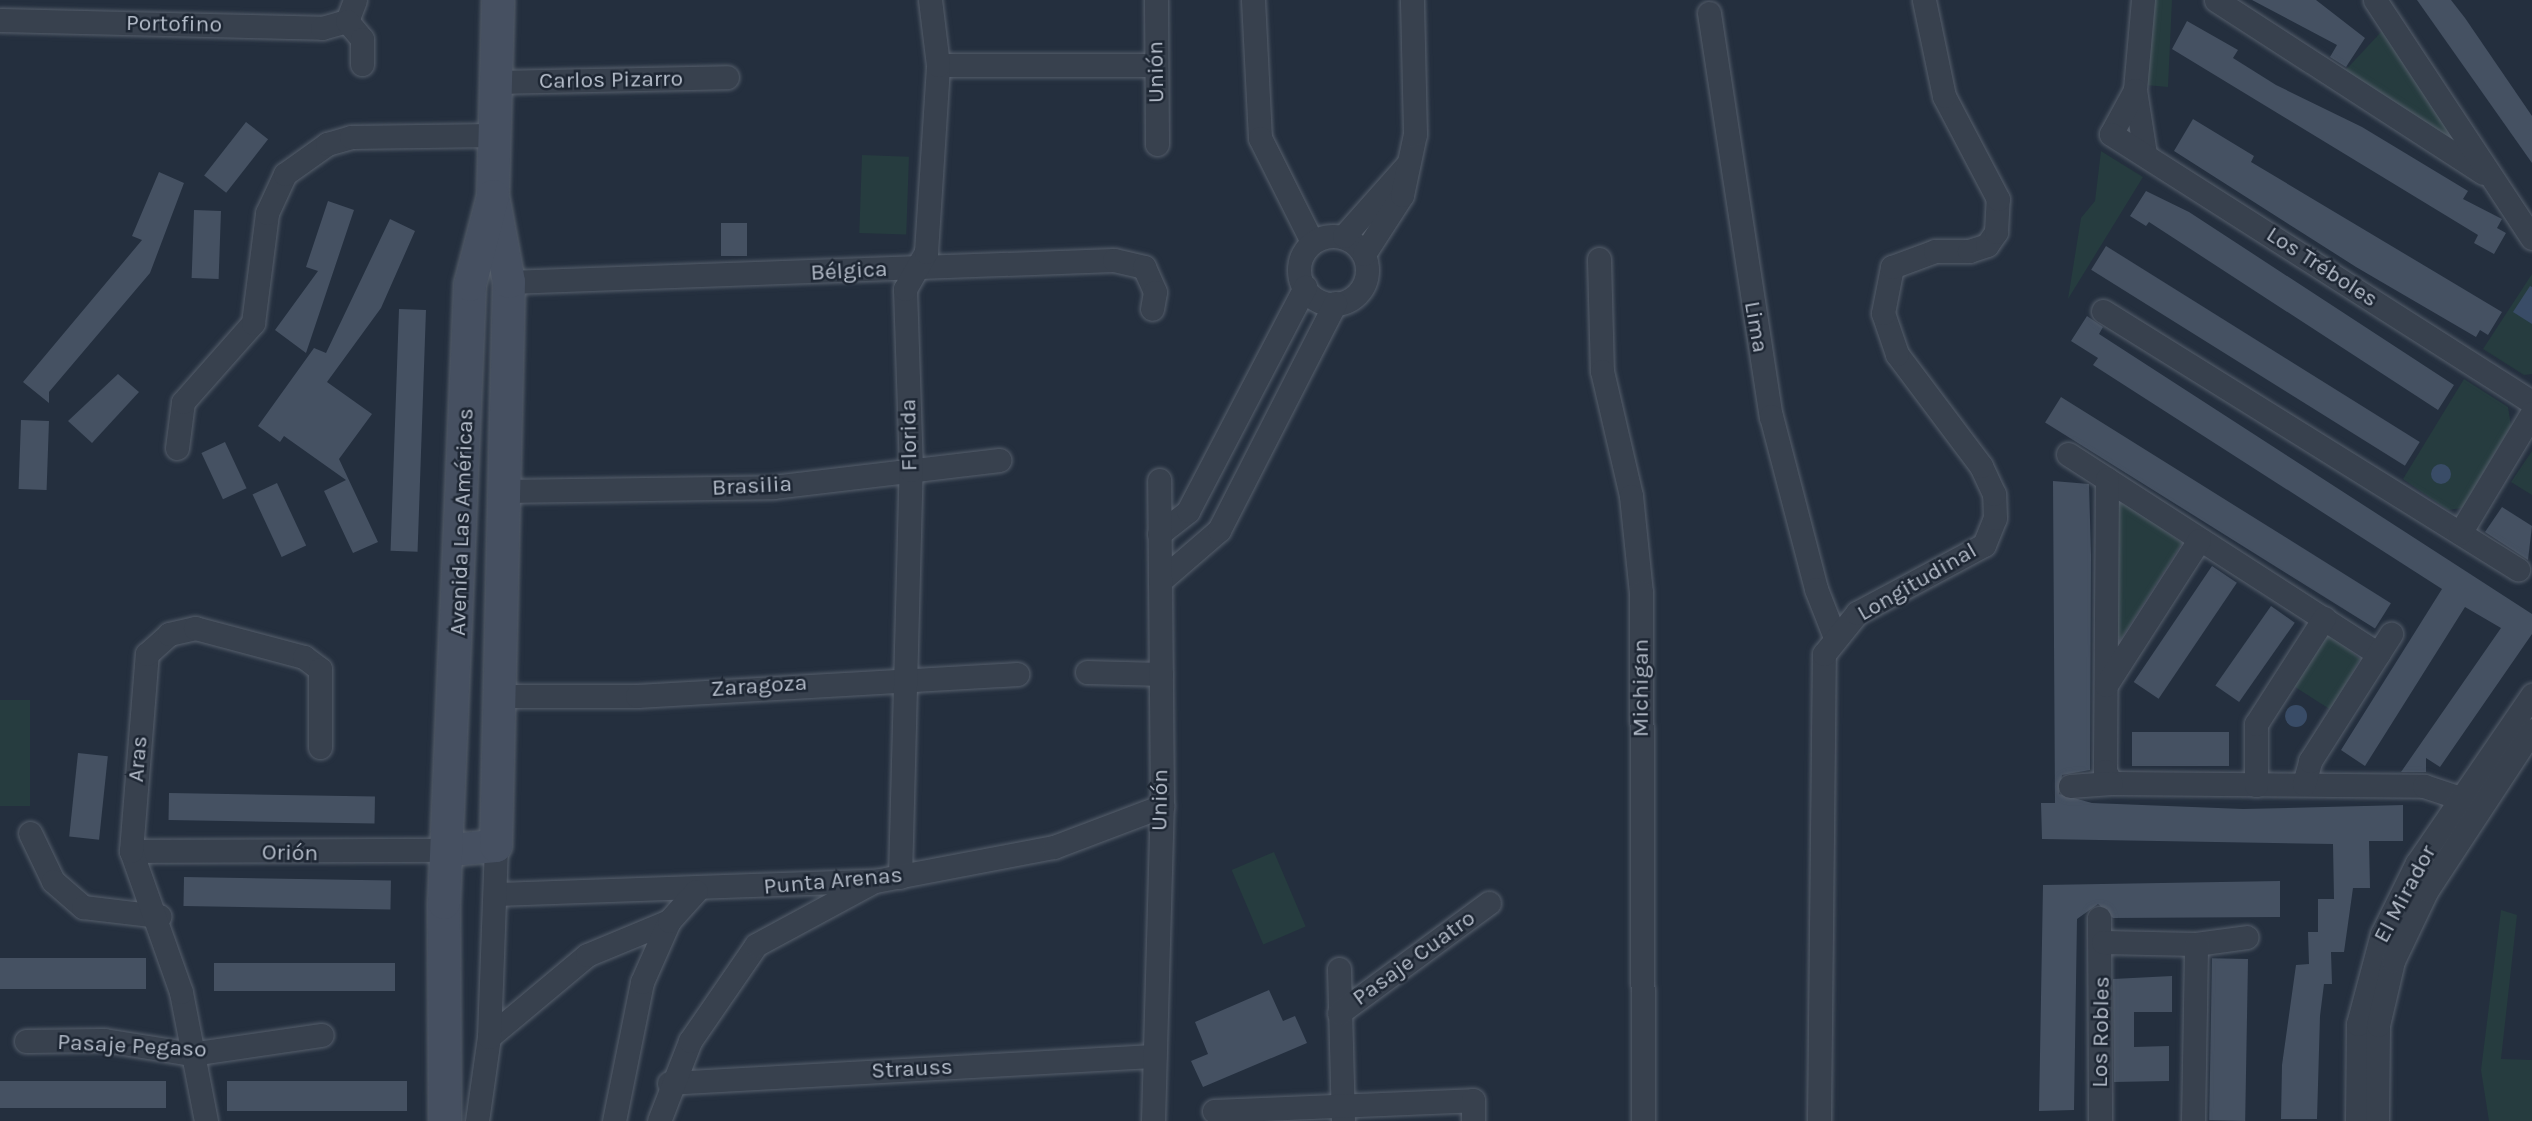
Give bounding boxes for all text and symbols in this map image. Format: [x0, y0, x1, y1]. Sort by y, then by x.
street label: Portofino [126, 9, 222, 39]
street label: Unión [1142, 41, 1170, 103]
street label: Carlos Pizarro [539, 65, 683, 95]
street label: Los Tréboles [2261, 221, 2383, 313]
street label: Bélgica [810, 255, 888, 287]
street label: Lima [1738, 299, 1774, 355]
street label: Florida [895, 399, 923, 471]
street label: Avenida Las Américas [444, 408, 480, 636]
street label: Brasilia [711, 470, 793, 502]
street label: Longitudinal [1852, 537, 1982, 627]
street label: Michigan [1627, 639, 1655, 737]
street label: Zaragoza [710, 669, 808, 703]
street label: Aras [122, 735, 154, 783]
street label: Unión [1146, 769, 1174, 831]
street label: Orión [262, 839, 318, 867]
street label: El Mirador [2368, 840, 2442, 948]
street label: Punta Arenas [762, 861, 904, 901]
street label: Pasaje Cuatro [1347, 904, 1481, 1012]
street label: Los Robles [2086, 976, 2116, 1088]
street label: Pasaje Pegaso [57, 1028, 207, 1064]
street label: Strauss [871, 1053, 953, 1085]

